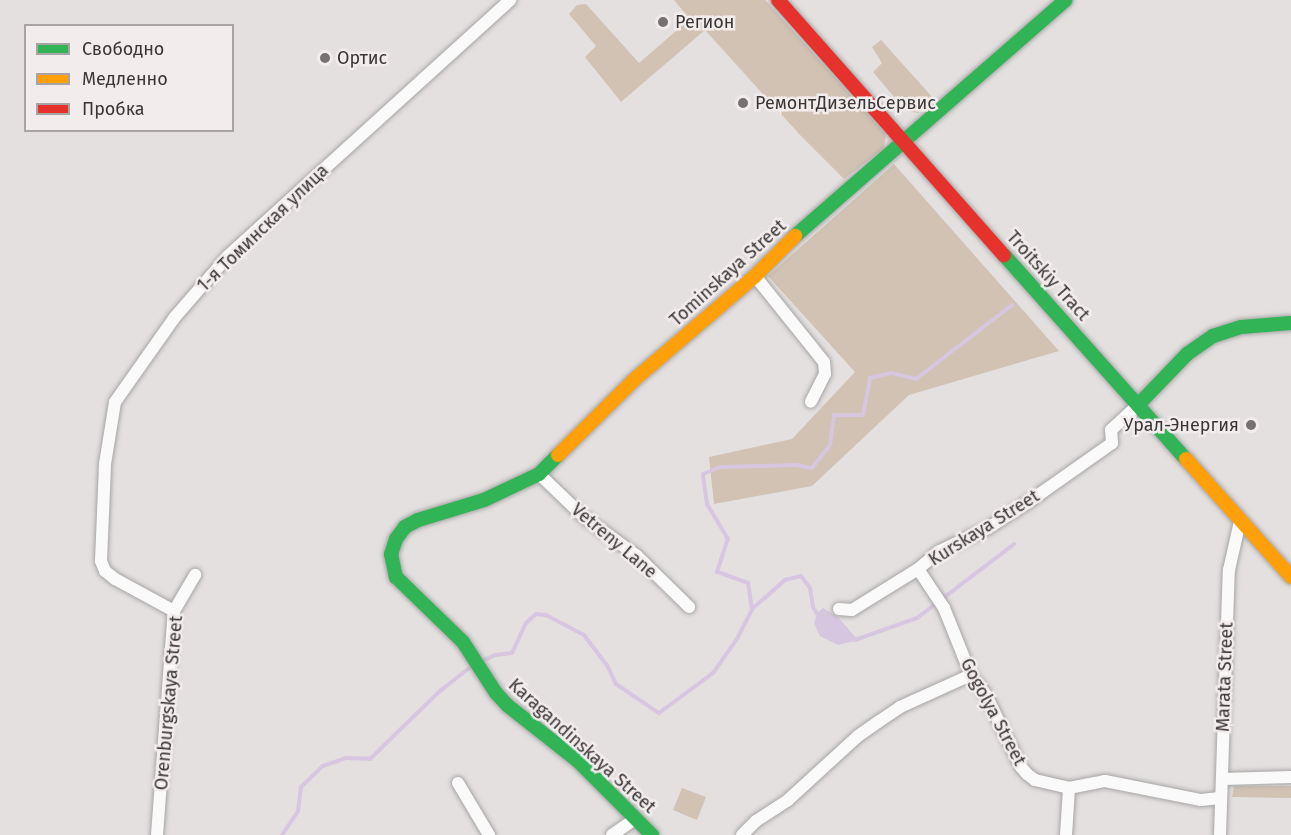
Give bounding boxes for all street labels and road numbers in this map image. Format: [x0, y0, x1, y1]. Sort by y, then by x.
street label: 1-я Томинская улица [193, 160, 333, 296]
street label: Tominskaya Street [666, 215, 790, 331]
street label: Troitskiy Tract [1002, 227, 1094, 325]
street label: Kurskaya Street [925, 485, 1043, 571]
street label: Vetreny Lane [567, 499, 661, 583]
street label: Orenburgskaya Street [151, 615, 187, 791]
street label: Marata Street [1212, 622, 1238, 732]
street label: Gogolya Street [956, 655, 1030, 769]
street label: Karagandinskaya Street [504, 674, 660, 818]

